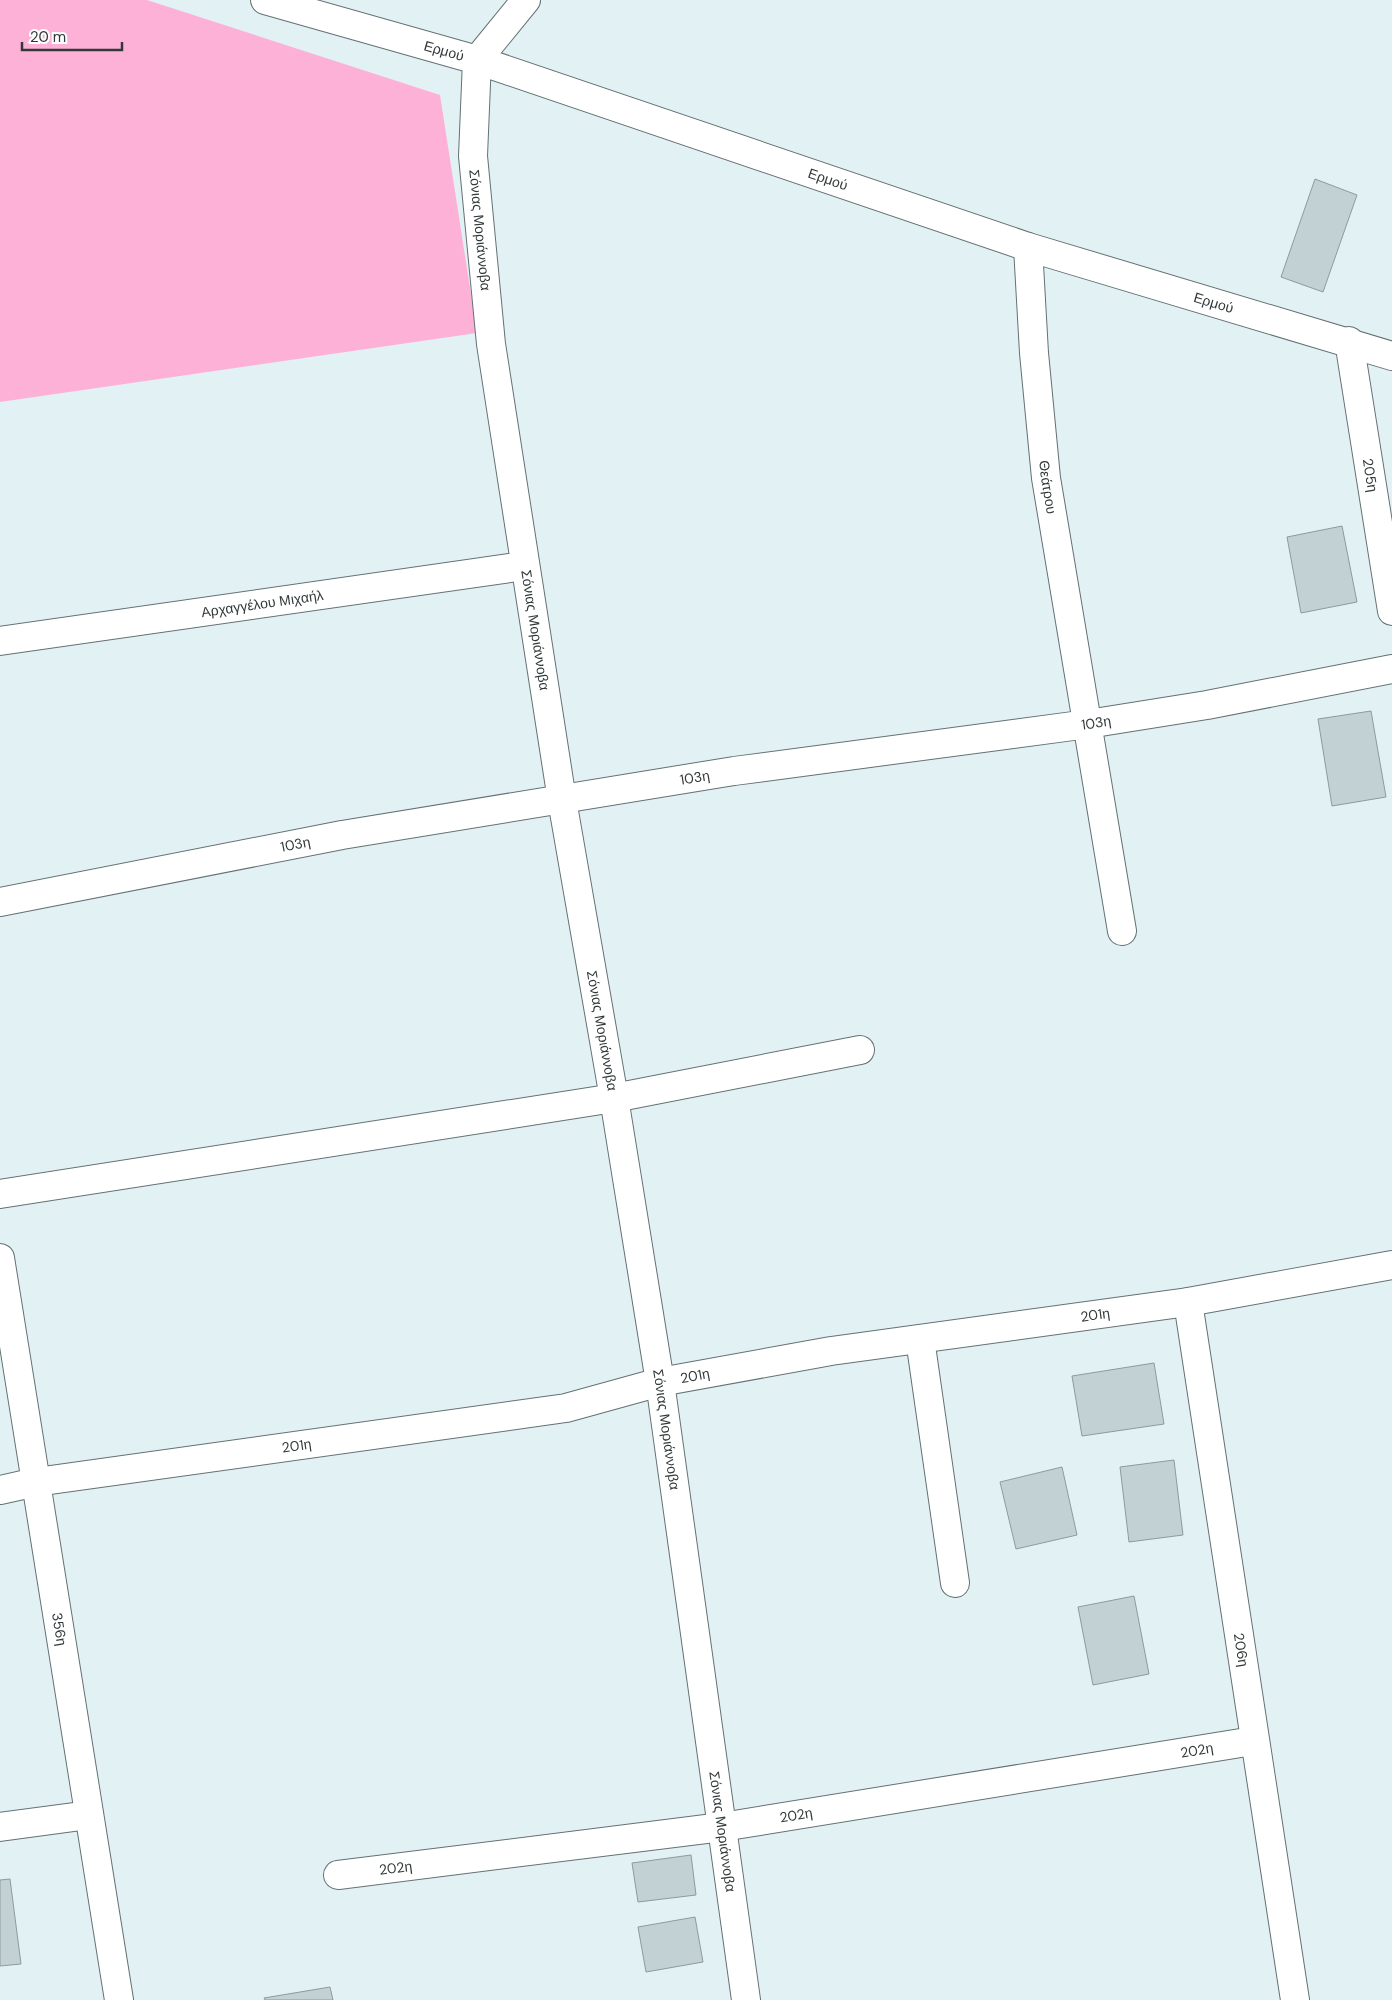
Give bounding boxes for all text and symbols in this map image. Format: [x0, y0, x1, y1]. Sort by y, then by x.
scale bar [22, 20, 122, 52]
text: 20 m [30, 27, 66, 47]
street label: Ερμού [422, 36, 466, 65]
street label: Ερμού [806, 164, 850, 194]
street label: Σόνιας Μοριάννοβα [465, 169, 495, 292]
street label: Ερμού [1192, 288, 1236, 317]
street label: 205η [1359, 457, 1382, 493]
street label: Θεάτρου [1035, 459, 1061, 515]
street label: Σόνιας Μοριάννοβα [517, 569, 554, 692]
street label: Αρχαγγέλου Μιχαήλ [200, 586, 325, 621]
street label: 103η [1080, 711, 1112, 734]
street label: 103η [679, 766, 711, 789]
street label: 103η [279, 832, 312, 856]
street label: Σόνιας Μοριάννοβα [583, 969, 622, 1092]
street label: 201η [1079, 1304, 1111, 1326]
street label: 201η [679, 1364, 711, 1387]
street label: Σόνιας Μοριάννοβα [649, 1368, 684, 1491]
street label: 201η [281, 1435, 313, 1457]
street label: 356η [48, 1611, 71, 1647]
street label: 206η [1230, 1632, 1253, 1668]
street label: 202η [1179, 1739, 1215, 1762]
street label: Σόνιας Μοριάννοβα [705, 1770, 740, 1893]
street label: 202η [778, 1803, 814, 1827]
street label: 202η [378, 1857, 413, 1879]

